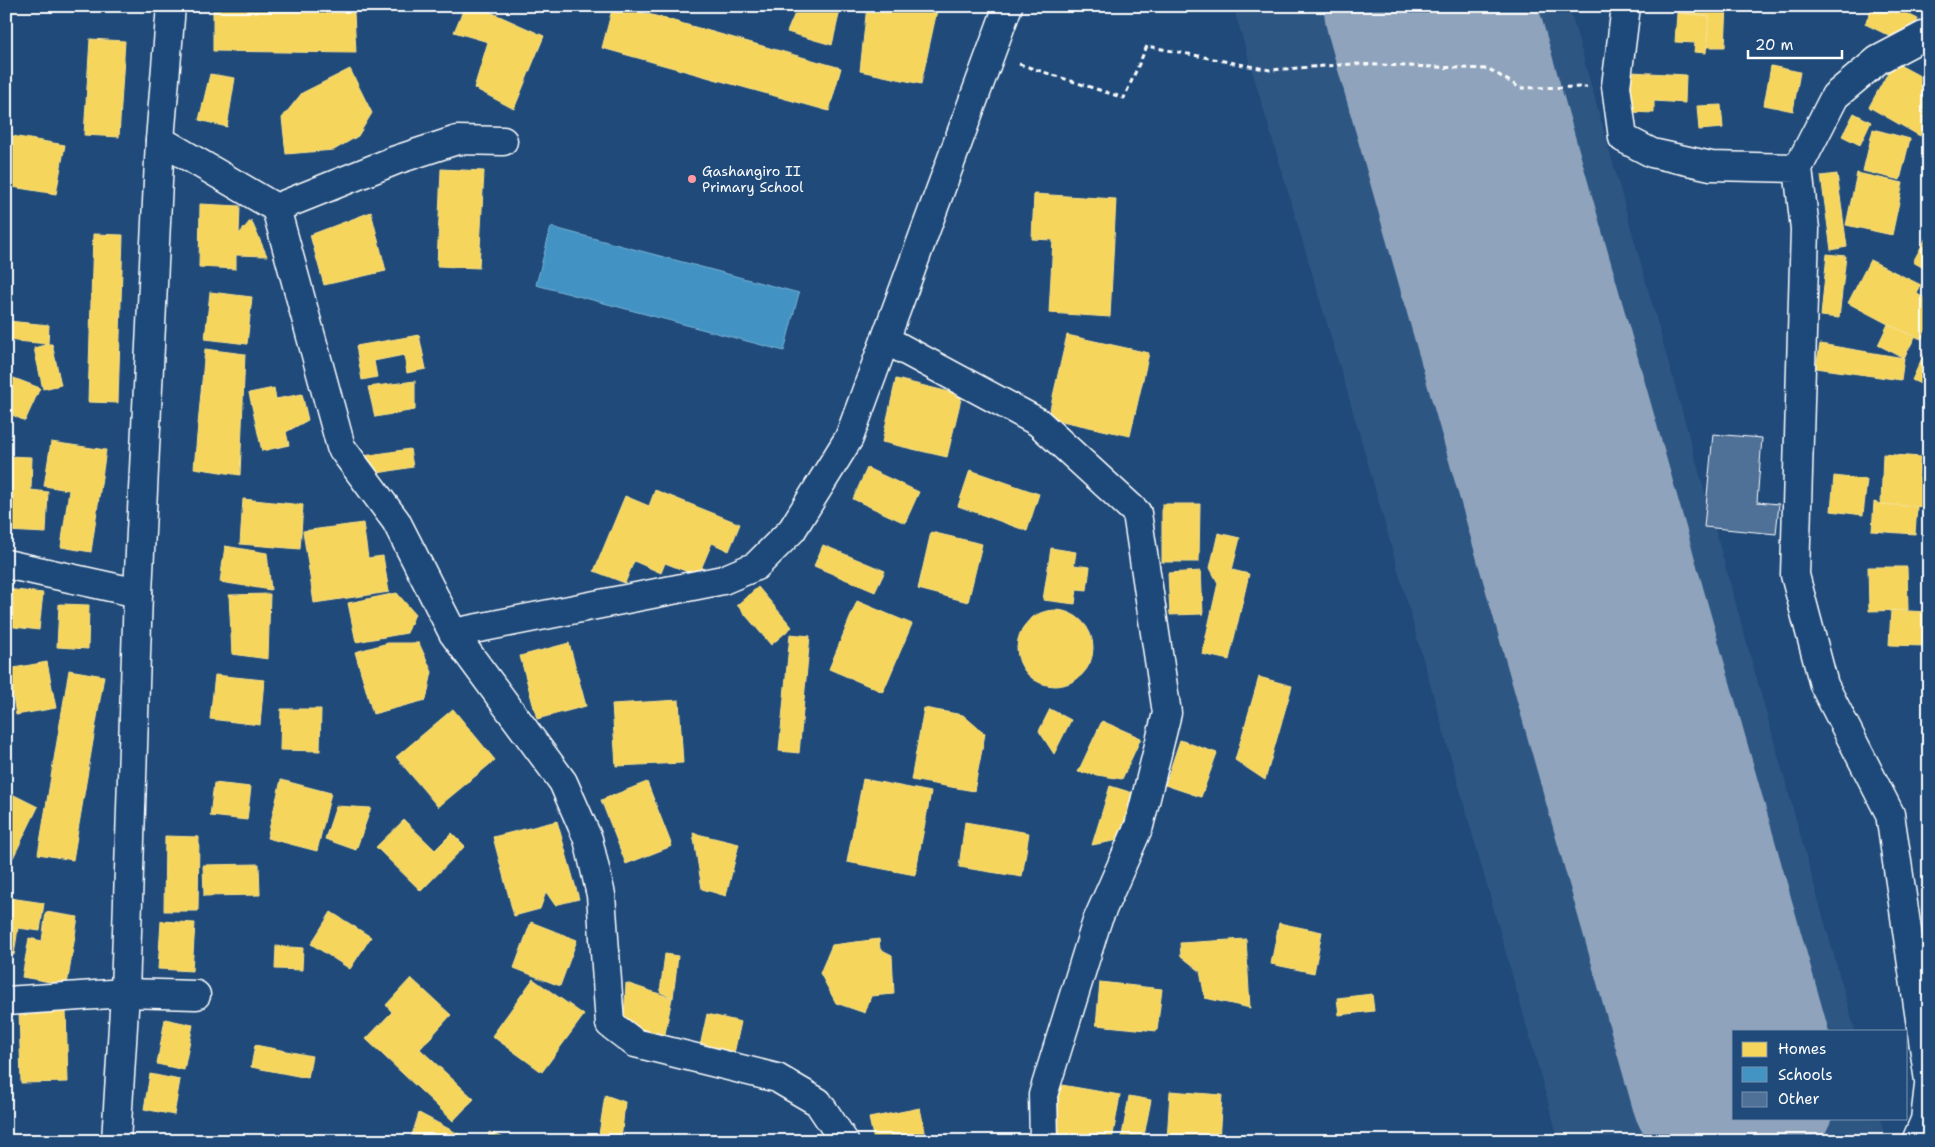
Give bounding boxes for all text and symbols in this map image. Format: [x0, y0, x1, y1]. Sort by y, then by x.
scale bar [1748, 28, 1841, 60]
text: 20 m [1755, 35, 1794, 55]
place label: Gashangiro II Primary School [702, 162, 804, 196]
marker: Gashangiro II Primary School [686, 173, 698, 185]
legend [1732, 1030, 1908, 1120]
text: Homes [1778, 1039, 1826, 1059]
text: Schools [1778, 1065, 1833, 1085]
text: Other [1778, 1089, 1820, 1109]

